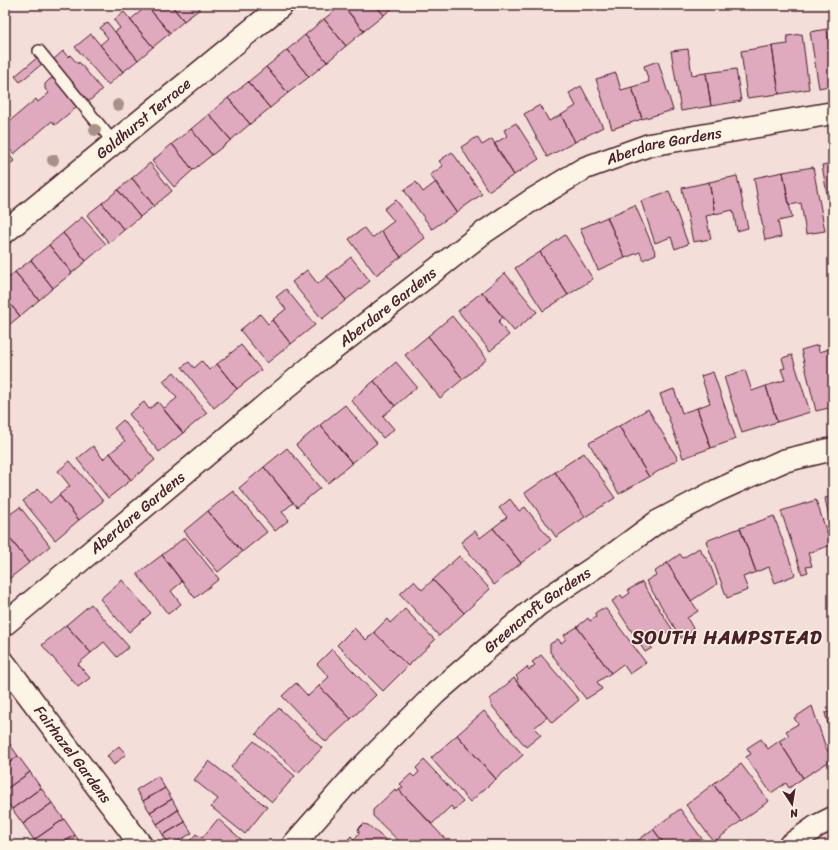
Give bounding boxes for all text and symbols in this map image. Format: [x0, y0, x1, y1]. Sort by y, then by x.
street label: Goldhurst Terrace [90, 71, 197, 166]
street label: Aberdare Gardens [601, 120, 724, 173]
street label: Aberdare Gardens [332, 260, 442, 354]
street label: Aberdare Gardens [83, 465, 191, 561]
street label: Greencroft Gardens [477, 560, 597, 660]
district label: SOUTH HAMPSTEAD [631, 621, 822, 654]
street label: Fairhazel Gardens [27, 699, 119, 809]
north arrow [772, 784, 812, 824]
text: N [788, 803, 801, 823]

